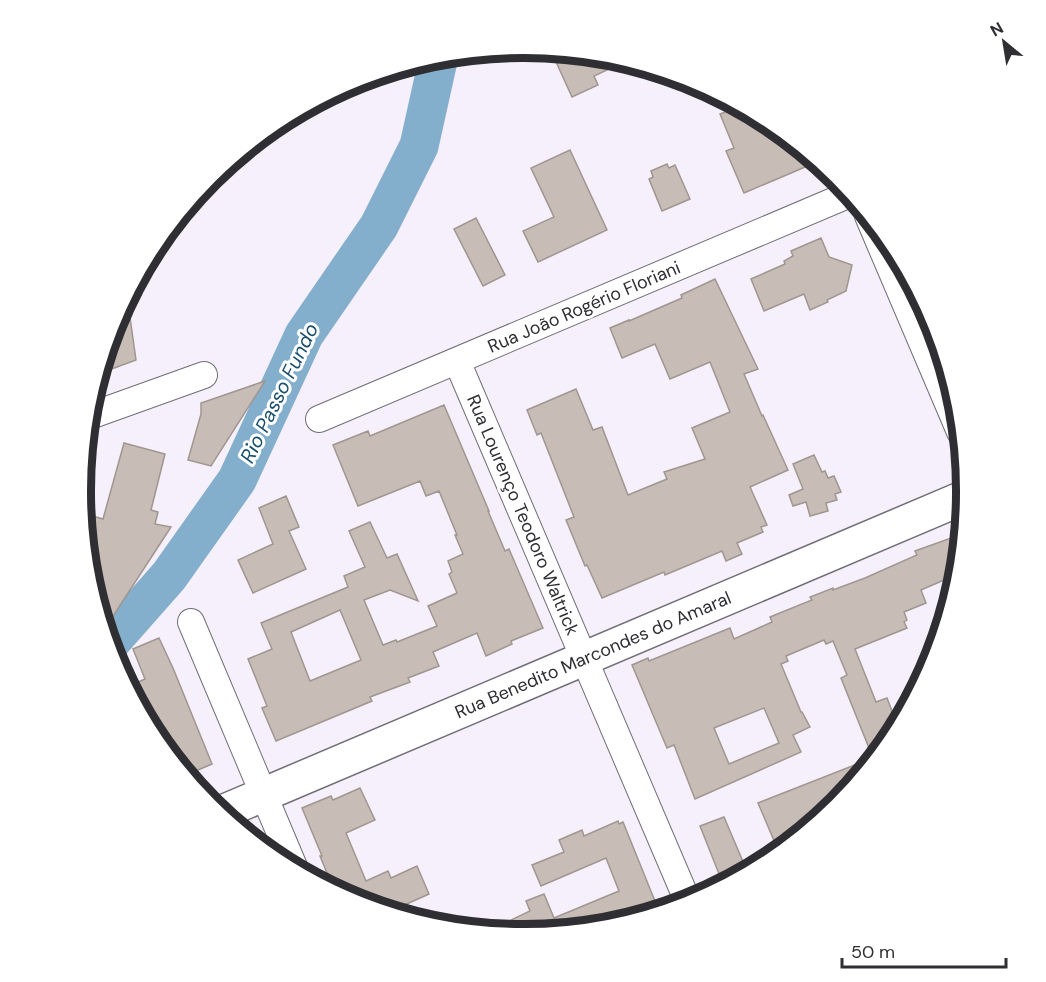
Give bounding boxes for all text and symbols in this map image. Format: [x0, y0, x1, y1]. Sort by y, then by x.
north arrow [974, 12, 1034, 72]
text: N [986, 17, 1007, 41]
street label: Rua João Rogério Floriani [484, 255, 684, 359]
water label: Rio Passo Fundo [234, 319, 324, 467]
street label: Rua Lourenço Teodoro Waltrick [461, 391, 585, 639]
street label: Rua Benedito Marcondes do Amaral [451, 586, 735, 724]
scale bar [842, 931, 1006, 969]
text: 50 m [851, 940, 895, 964]

